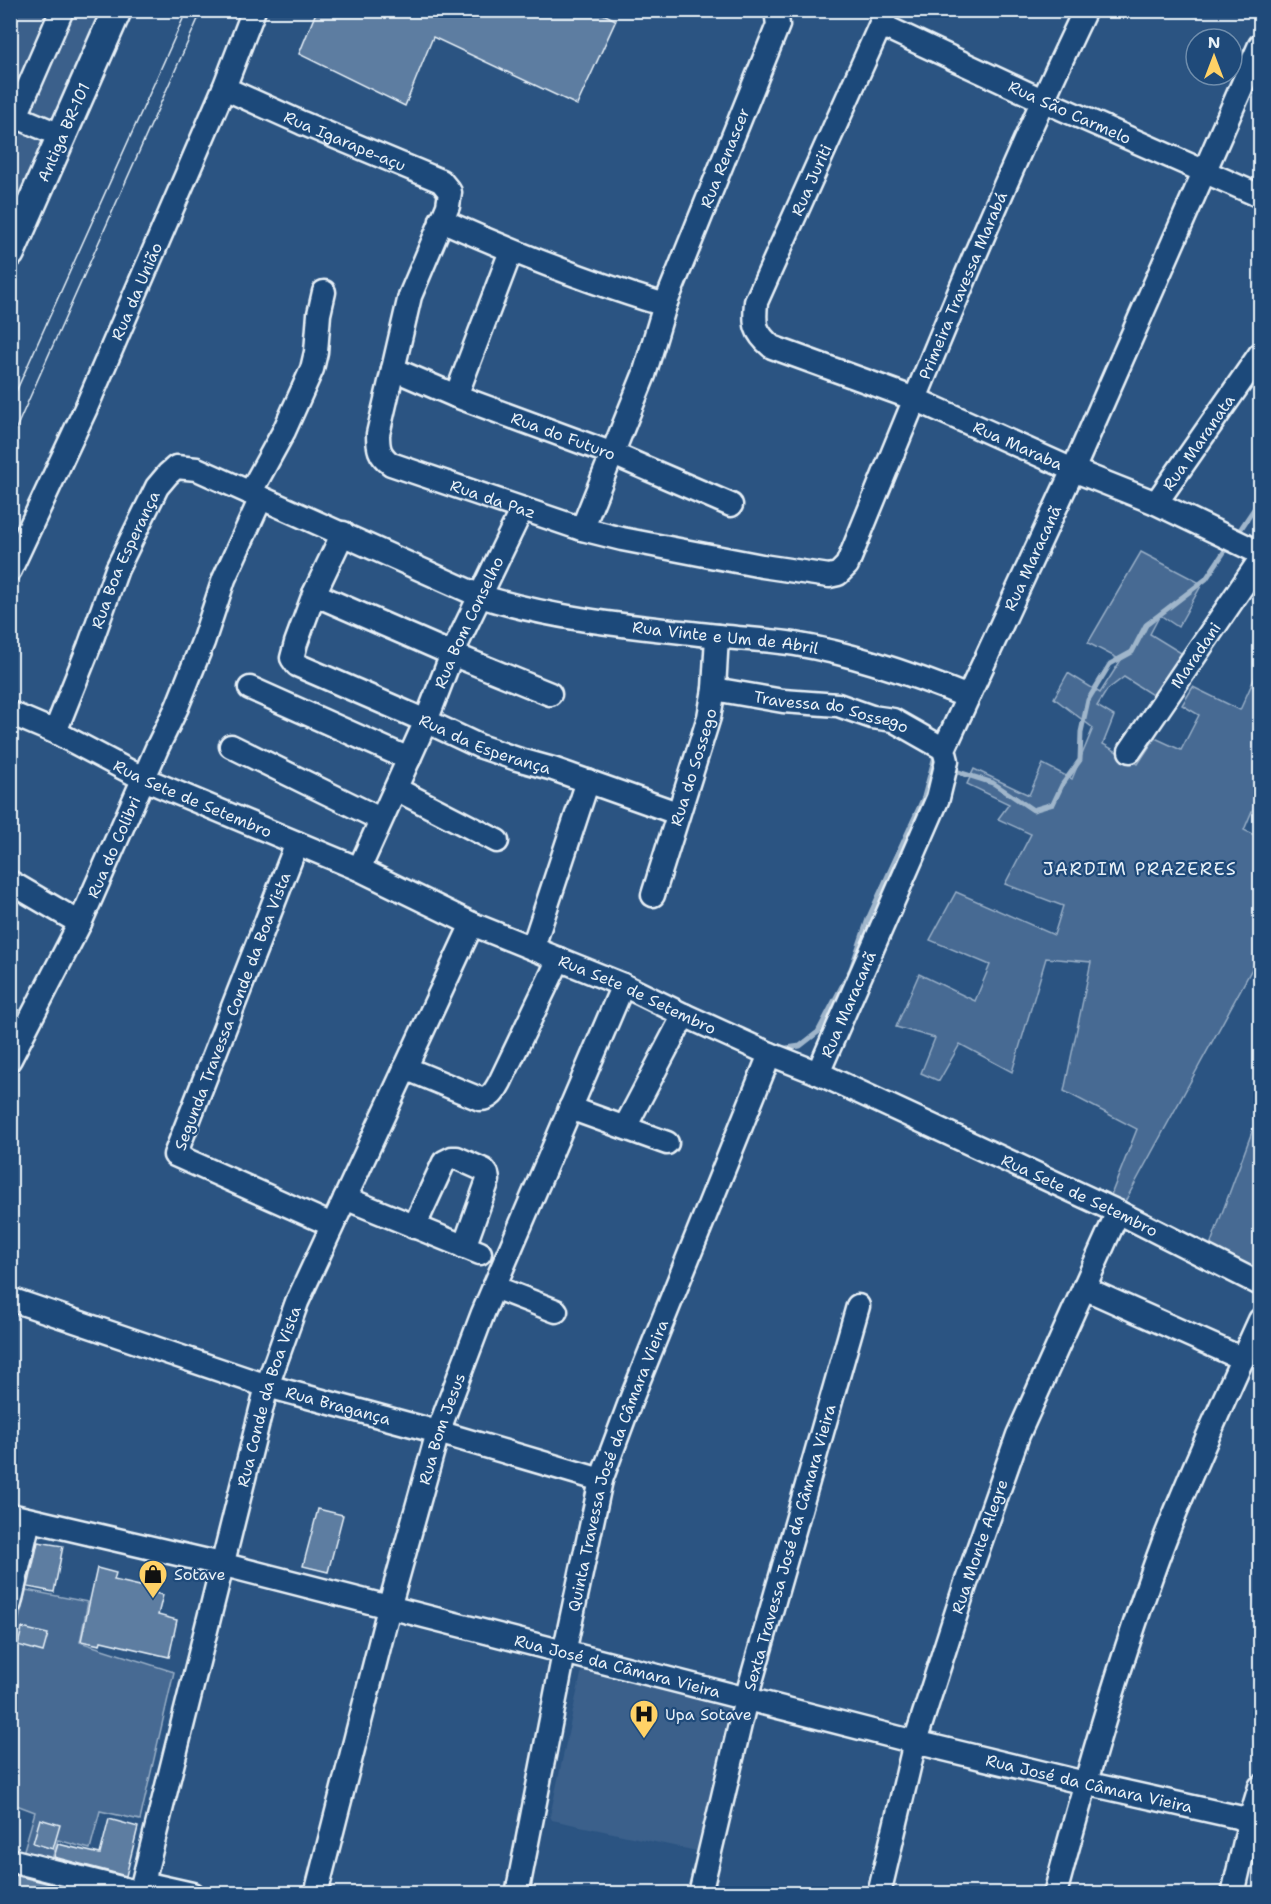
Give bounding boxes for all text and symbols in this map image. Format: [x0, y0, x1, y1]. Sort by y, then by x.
north arrow [1184, 27, 1244, 87]
text: N [1208, 32, 1220, 53]
street label: Rua São Carmelo [1005, 76, 1134, 149]
street label: Antiga BR-101 [33, 79, 95, 185]
street label: Rua Renascer [695, 105, 755, 211]
street label: Rua Igarape-açu [280, 106, 409, 176]
street label: Rua Juriti [786, 141, 837, 219]
street label: Primeira Travessa Marabá [914, 188, 1012, 383]
street label: Rua da União [106, 239, 167, 344]
street label: Rua Maranata [1158, 390, 1240, 495]
street label: Rua do Futuro [508, 407, 618, 465]
street label: Rua Maraba [970, 417, 1066, 475]
street label: Rua da Paz [447, 475, 538, 523]
street label: Rua Boa Esperança [86, 487, 165, 632]
street label: Rua Maracanã [999, 502, 1066, 614]
street label: Rua Bom Conselho [430, 553, 509, 691]
street label: Rua Vinte e Um de Abril [631, 616, 821, 659]
street label: Maradani [1166, 618, 1226, 693]
street label: Travessa do Sossego [752, 686, 913, 738]
street label: Rua do Sossego [665, 707, 721, 829]
street label: Rua da Esperança [416, 709, 553, 779]
street label: Rua Sete de Setembro [110, 755, 275, 842]
street label: Rua do Colibri [82, 793, 146, 901]
district label: JARDIM PRAZERES [1043, 857, 1237, 881]
street label: Segunda Travessa Conde da Boa Vista [170, 869, 295, 1153]
street label: Rua Maracanã [816, 948, 881, 1061]
street label: Rua Sete de Setembro [555, 950, 719, 1039]
street label: Rua Sete de Setembro [998, 1149, 1161, 1242]
street label: Rua Conde da Boa Vista [232, 1303, 306, 1489]
street label: Quinta Travessa José da Câmara Vieira [563, 1317, 673, 1613]
street label: Rua Bom Jesus [414, 1370, 470, 1487]
street label: Rua Bragança [283, 1381, 393, 1430]
street label: Sexta Travessa José da Câmara Vieira [739, 1402, 840, 1693]
street label: Rua Monte Alegre [947, 1476, 1013, 1617]
shop icon: Sotave [137, 1558, 169, 1600]
place label: Sotave [174, 1564, 226, 1585]
street label: Rua José da Câmara Vieira [512, 1630, 723, 1703]
hospital icon: Upa Sotave [628, 1698, 660, 1740]
place label: Upa Sotave [665, 1704, 752, 1725]
street label: Rua José da Câmara Vieira [983, 1749, 1194, 1818]

